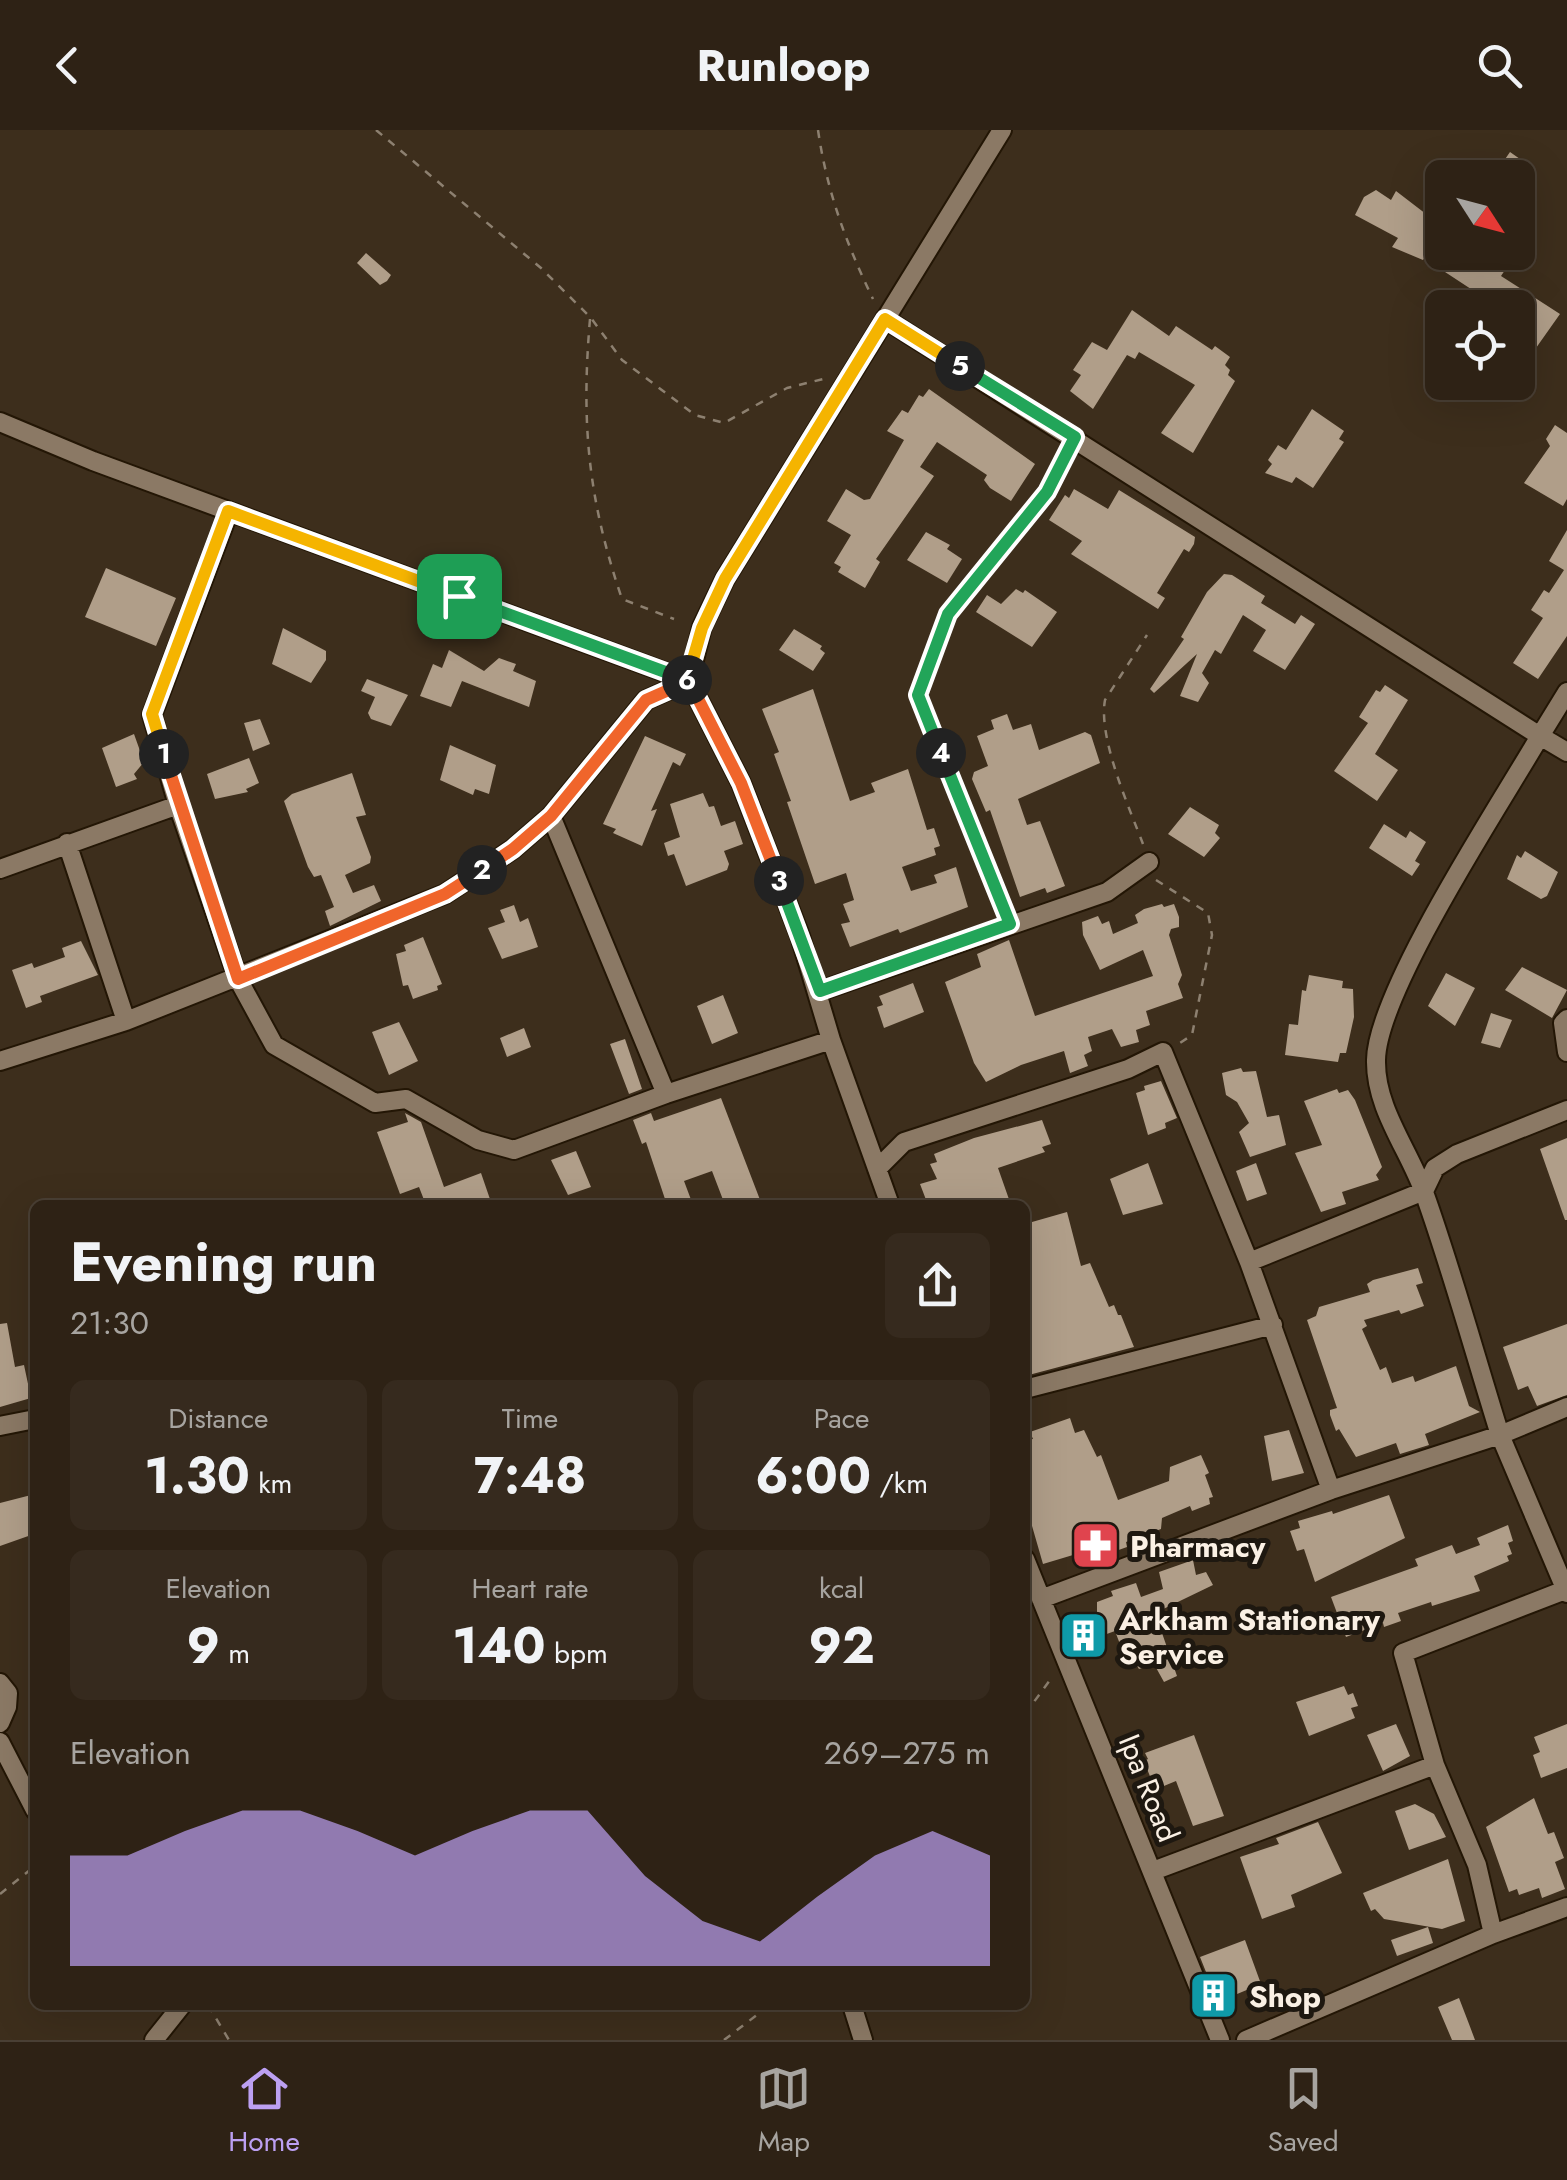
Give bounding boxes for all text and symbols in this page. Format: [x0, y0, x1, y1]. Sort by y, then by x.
text: Runloop [697, 33, 870, 98]
icon: back [40, 38, 95, 93]
icon: search [1472, 38, 1527, 93]
north arrow [1425, 160, 1535, 270]
map controls [1425, 160, 1535, 400]
button: locate [1425, 290, 1535, 400]
pin: 5 [935, 341, 985, 391]
text: 5 [951, 345, 969, 386]
pin [417, 554, 502, 639]
icon: arrive [432, 569, 487, 624]
pin: 6 [662, 655, 712, 705]
text: 6 [678, 659, 696, 700]
pin: 4 [916, 728, 966, 778]
pin: 1 [139, 729, 189, 779]
text: 4 [931, 732, 951, 773]
text: 1 [157, 733, 171, 774]
pin: 2 [457, 845, 507, 895]
text: 2 [473, 849, 491, 890]
pin: 3 [754, 856, 804, 906]
text: 3 [770, 860, 788, 901]
text: Evening run [70, 1222, 377, 1302]
button: share [885, 1233, 990, 1338]
text: 21:30 [70, 1300, 149, 1346]
text: Distance [168, 1398, 268, 1439]
text: Time [502, 1398, 558, 1439]
text: Pace [814, 1398, 870, 1439]
text: 1.30 [144, 1439, 250, 1512]
text: 7:48 [474, 1439, 586, 1512]
text: 6:00 [755, 1439, 871, 1512]
text: km [250, 1463, 292, 1504]
text: /km [871, 1463, 928, 1504]
pharmacy icon: Pharmacy [1069, 1520, 1121, 1572]
place label: Pharmacy [1130, 1525, 1266, 1568]
text: Elevation [166, 1568, 271, 1609]
text: Heart rate [472, 1568, 588, 1609]
text: kcal [819, 1568, 864, 1609]
place label: Arkham Stationary Service [1118, 1598, 1380, 1675]
text: 9 [186, 1609, 220, 1682]
text: 140 [452, 1609, 546, 1682]
text: 92 [809, 1609, 875, 1682]
building icon: Arkham Stationary Service [1058, 1610, 1110, 1662]
text: m [220, 1633, 250, 1674]
text: bpm [546, 1633, 608, 1674]
street label: Ipa Road [1108, 1728, 1190, 1848]
text: Elevation [70, 1730, 191, 1776]
text: 269–275 m [824, 1730, 990, 1776]
building icon: Shop [1188, 1970, 1240, 2022]
place label: Shop [1249, 1975, 1321, 2018]
tab: Home [228, 2061, 300, 2162]
tab: Map [756, 2061, 811, 2162]
tab: Saved [1268, 2061, 1339, 2162]

